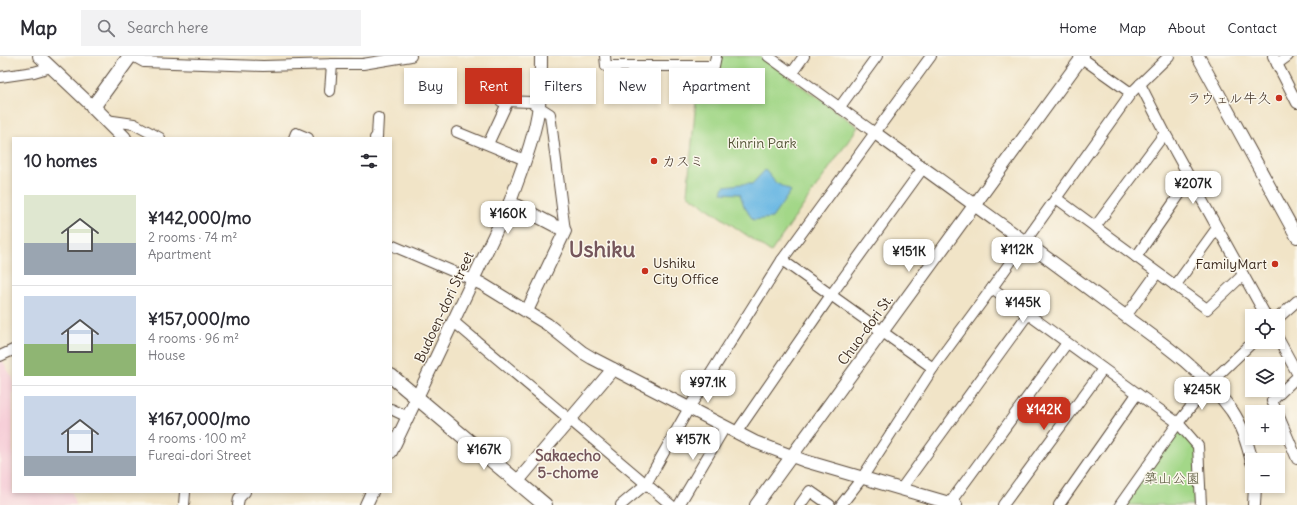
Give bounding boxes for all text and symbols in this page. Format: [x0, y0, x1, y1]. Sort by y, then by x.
search box [81, 10, 361, 46]
text: Map [20, 16, 57, 40]
icon: search [95, 17, 117, 39]
text: Search here [127, 18, 208, 37]
text: Home [1059, 19, 1097, 37]
text: Map [1119, 19, 1146, 37]
text: About [1168, 19, 1206, 37]
text: Contact [1228, 19, 1277, 37]
chip: Buy [404, 68, 457, 104]
chip: Rent [465, 68, 522, 104]
chip: Filters [530, 68, 596, 104]
chip: New [604, 68, 661, 104]
chip: Apartment [669, 68, 765, 104]
place label: ラウェル牛久 [1187, 89, 1271, 107]
marker: ラウェル牛久 [1274, 93, 1284, 103]
park label: Kinrin Park [727, 134, 797, 152]
text: 10 homes [24, 150, 97, 172]
icon: filters [358, 150, 380, 172]
place label: カスミ [662, 152, 704, 170]
marker: カスミ [649, 156, 659, 166]
pin: ¥207K [1165, 171, 1221, 205]
text: ¥207K [1174, 175, 1212, 192]
pin: ¥160K [480, 201, 536, 235]
text: ¥160K [490, 205, 526, 222]
text: ¥142,000/mo [148, 207, 251, 229]
icon: home [56, 211, 104, 259]
text: 2 rooms · 74 m² [148, 229, 237, 246]
district label: Ushiku [569, 235, 635, 263]
pin: ¥112K [989, 237, 1045, 271]
pin: ¥151K [881, 239, 937, 273]
text: ¥112K [1000, 241, 1034, 258]
text: ¥151K [892, 243, 926, 260]
text: Apartment [148, 246, 211, 263]
street label: Budoen-dori Street [410, 248, 478, 365]
place label: Ushiku City Office [653, 254, 719, 288]
place label: FamilyMart [1196, 255, 1267, 273]
marker: FamilyMart [1270, 259, 1280, 269]
marker: Ushiku City Office [640, 266, 650, 276]
pin: ¥145K [995, 290, 1051, 324]
street label: Chuo-dori St. [833, 291, 897, 369]
text: ¥145K [1005, 294, 1041, 311]
text: ¥157,000/mo [148, 308, 250, 330]
map controls [1245, 309, 1285, 493]
button: locate [1245, 309, 1285, 349]
icon: home [56, 312, 104, 360]
text: 4 rooms · 96 m² [148, 330, 239, 347]
text: House [148, 347, 185, 364]
button: layers [1245, 357, 1285, 397]
pin: ¥97.1K [675, 370, 741, 404]
text: ¥97.1K [690, 374, 726, 391]
pin: ¥245K [1174, 377, 1230, 411]
text: ¥245K [1183, 381, 1221, 398]
pin: ¥142K [1016, 397, 1072, 431]
text: ¥142K [1026, 401, 1062, 418]
button: + [1245, 405, 1285, 445]
text: ¥167,000/mo [148, 408, 250, 430]
icon: home [56, 412, 104, 460]
pin: ¥157K [665, 427, 721, 461]
text: 4 rooms · 100 m² [148, 430, 246, 447]
text: ¥157K [676, 431, 710, 448]
pin: ¥167K [456, 437, 512, 471]
text: ¥167K [467, 441, 501, 458]
district label: Sakaecho 5-chome [535, 446, 601, 482]
text: Fureai-dori Street [148, 447, 251, 464]
button: − [1245, 453, 1285, 493]
park label: 築山公園 [1144, 469, 1200, 487]

